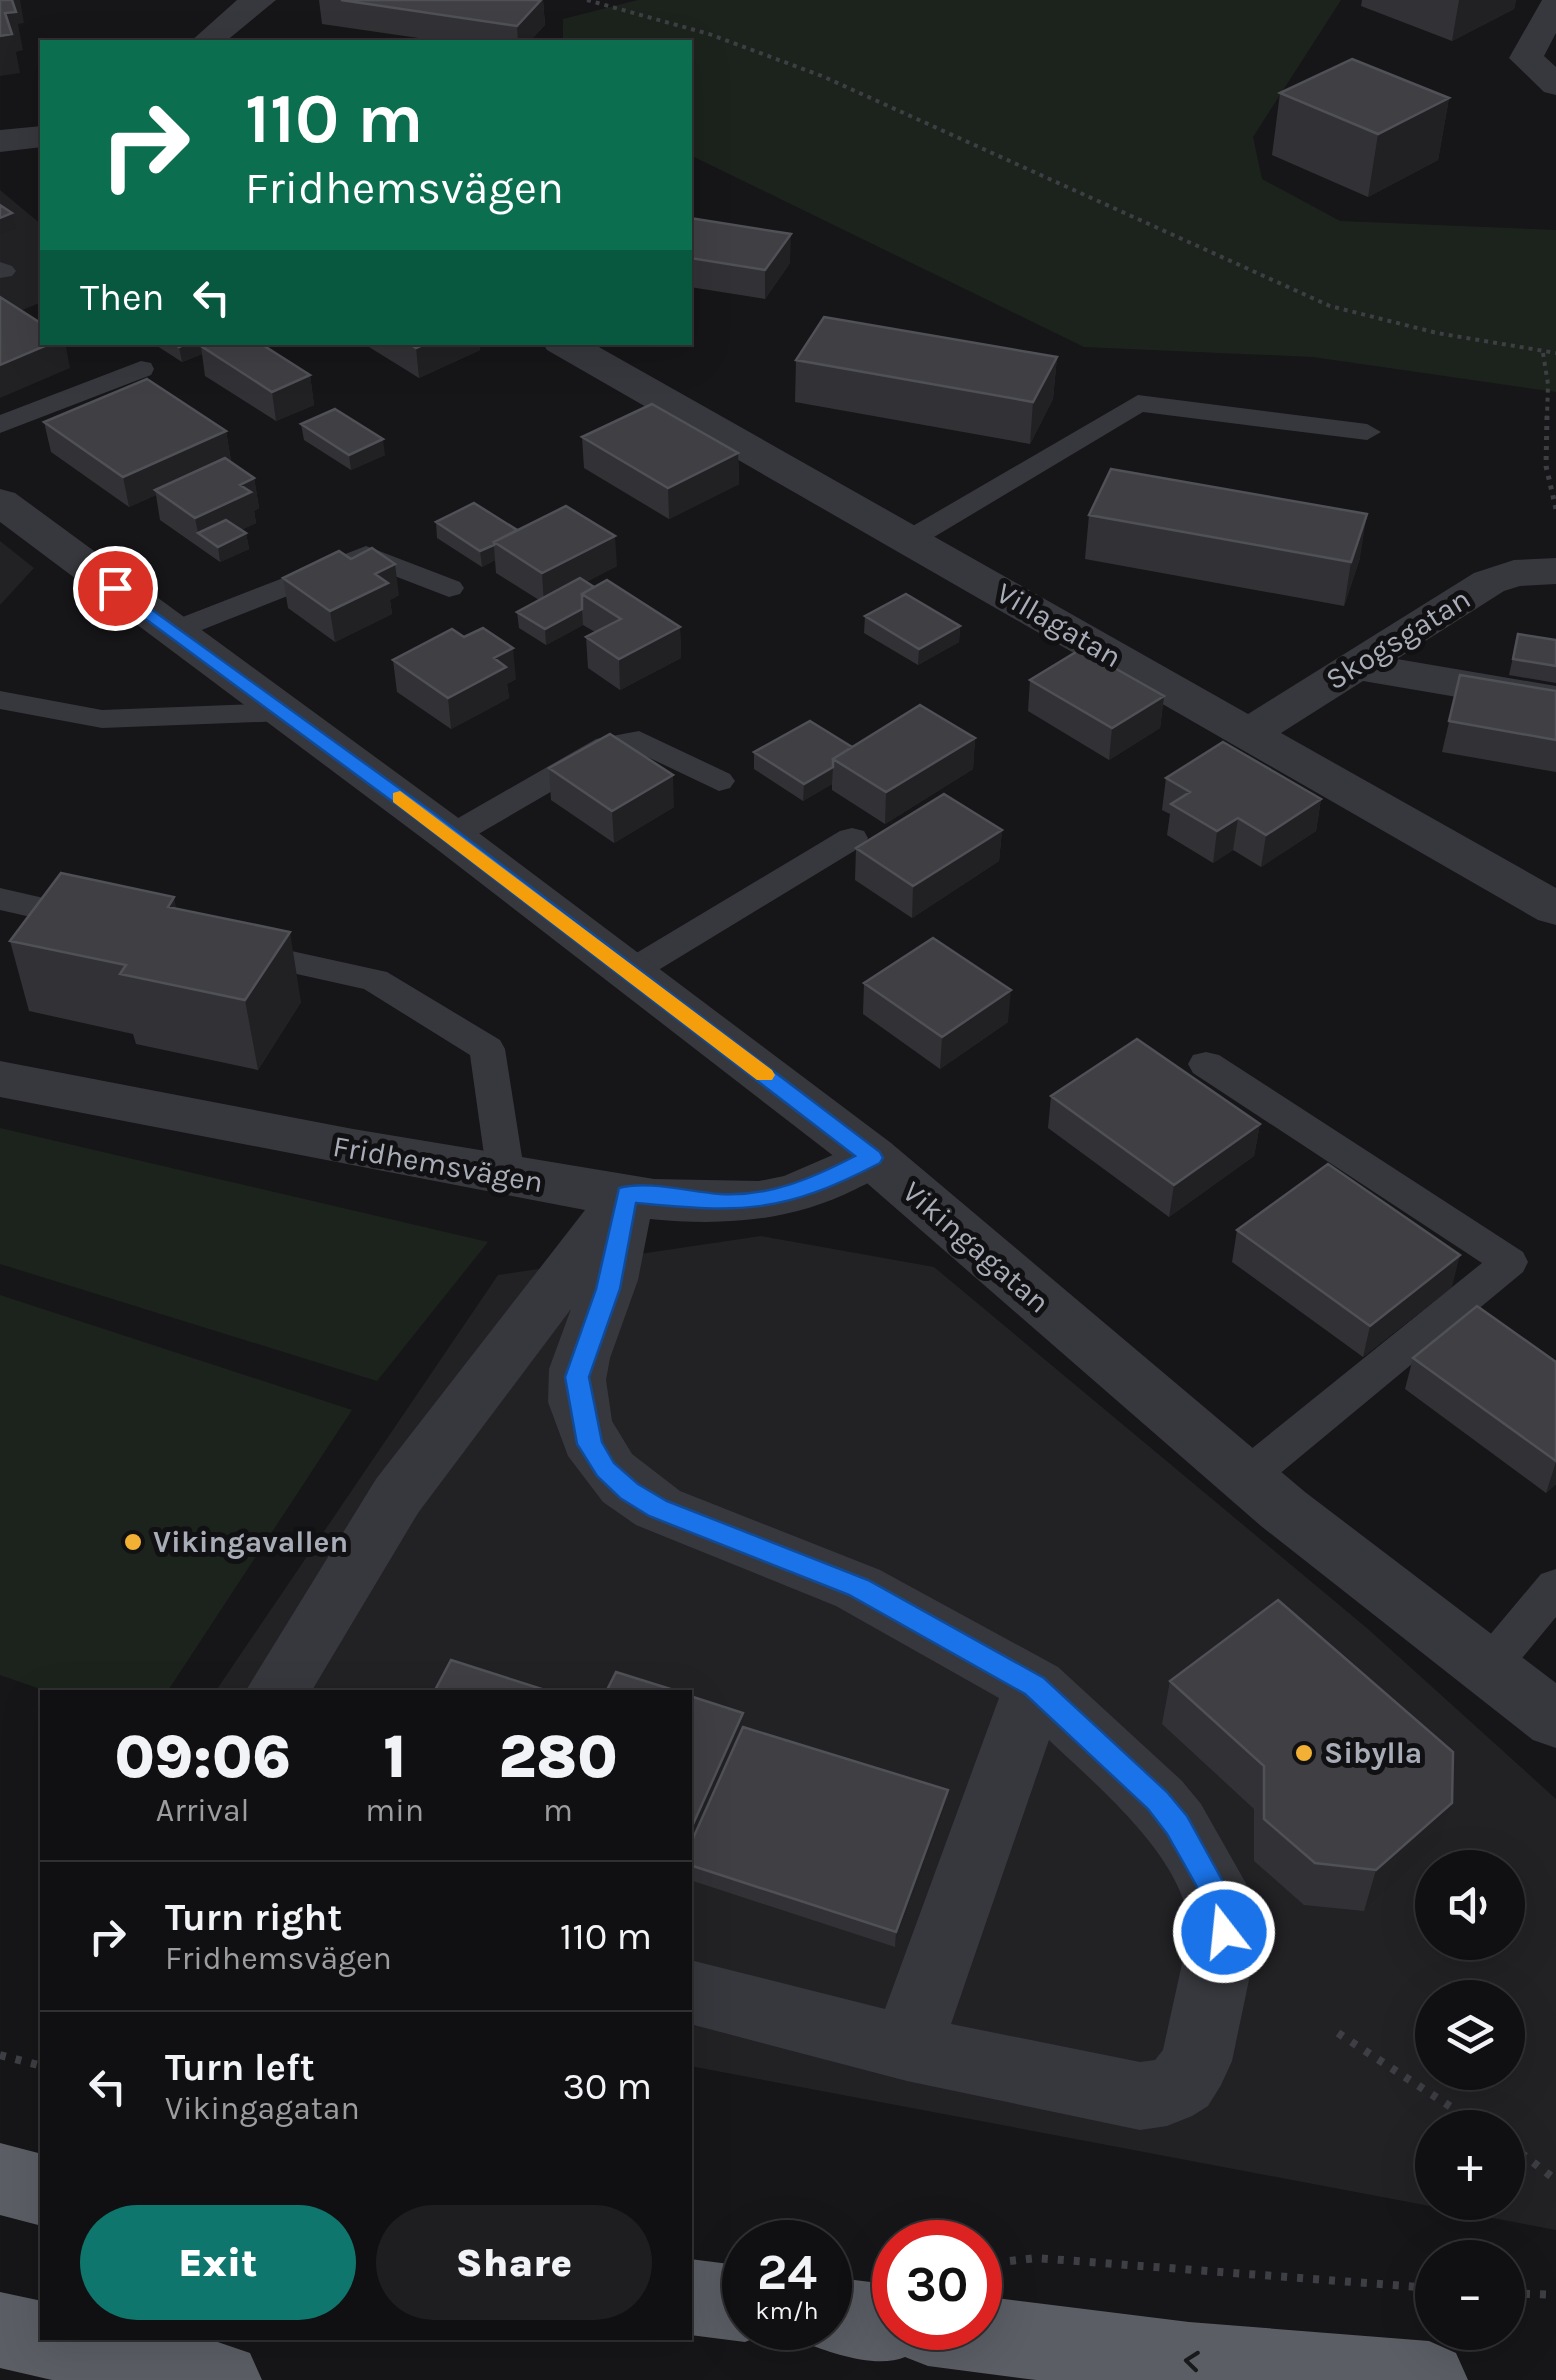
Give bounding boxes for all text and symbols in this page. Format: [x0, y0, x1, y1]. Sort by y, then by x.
text: 110 m [245, 78, 423, 160]
icon: right [80, 80, 210, 210]
text: Fridhemsvägen [245, 162, 564, 214]
icon: left [184, 270, 239, 325]
text: Then [80, 275, 164, 320]
pin [73, 546, 158, 631]
icon: arrive [88, 561, 143, 616]
street label: Villagatan [990, 575, 1128, 675]
street label: Skogsgatan [1319, 580, 1477, 698]
street label: Fridhemsvägen [330, 1128, 546, 1200]
street label: Vikingagatan [895, 1174, 1057, 1320]
place label: Vikingavallen [153, 1524, 348, 1560]
marker: Vikingavallen [122, 1531, 144, 1553]
text: 09:06 [114, 1722, 291, 1792]
text: 1 [383, 1722, 406, 1792]
text: 280 [498, 1722, 618, 1792]
place label: Sibylla [1324, 1735, 1422, 1771]
marker: Sibylla [1293, 1742, 1315, 1764]
text: Arrival [156, 1792, 250, 1829]
text: min [365, 1792, 424, 1829]
text: m [543, 1792, 573, 1829]
map controls [1415, 1850, 1525, 2350]
button: sound [1415, 1850, 1525, 1960]
position arrow [1172, 1880, 1276, 1984]
text: Turn right [165, 1895, 342, 1940]
icon: right [80, 1909, 135, 1964]
text: 110 m [560, 1914, 652, 1959]
text: Fridhemsvägen [165, 1940, 392, 1977]
button: layers [1415, 1980, 1525, 2090]
text: Turn left [165, 2045, 315, 2090]
icon: left [80, 2059, 135, 2114]
text: 30 m [562, 2064, 652, 2109]
text: Vikingagatan [165, 2090, 360, 2127]
button: + [1415, 2110, 1525, 2220]
button: Exit [80, 2205, 356, 2320]
button: Share [376, 2205, 652, 2320]
speed limit sign: 30 [872, 2220, 1002, 2350]
button: − [1415, 2240, 1525, 2350]
text: 24 [757, 2243, 817, 2302]
text: km/h [755, 2296, 819, 2325]
one-way arrow [1184, 2350, 1200, 2372]

